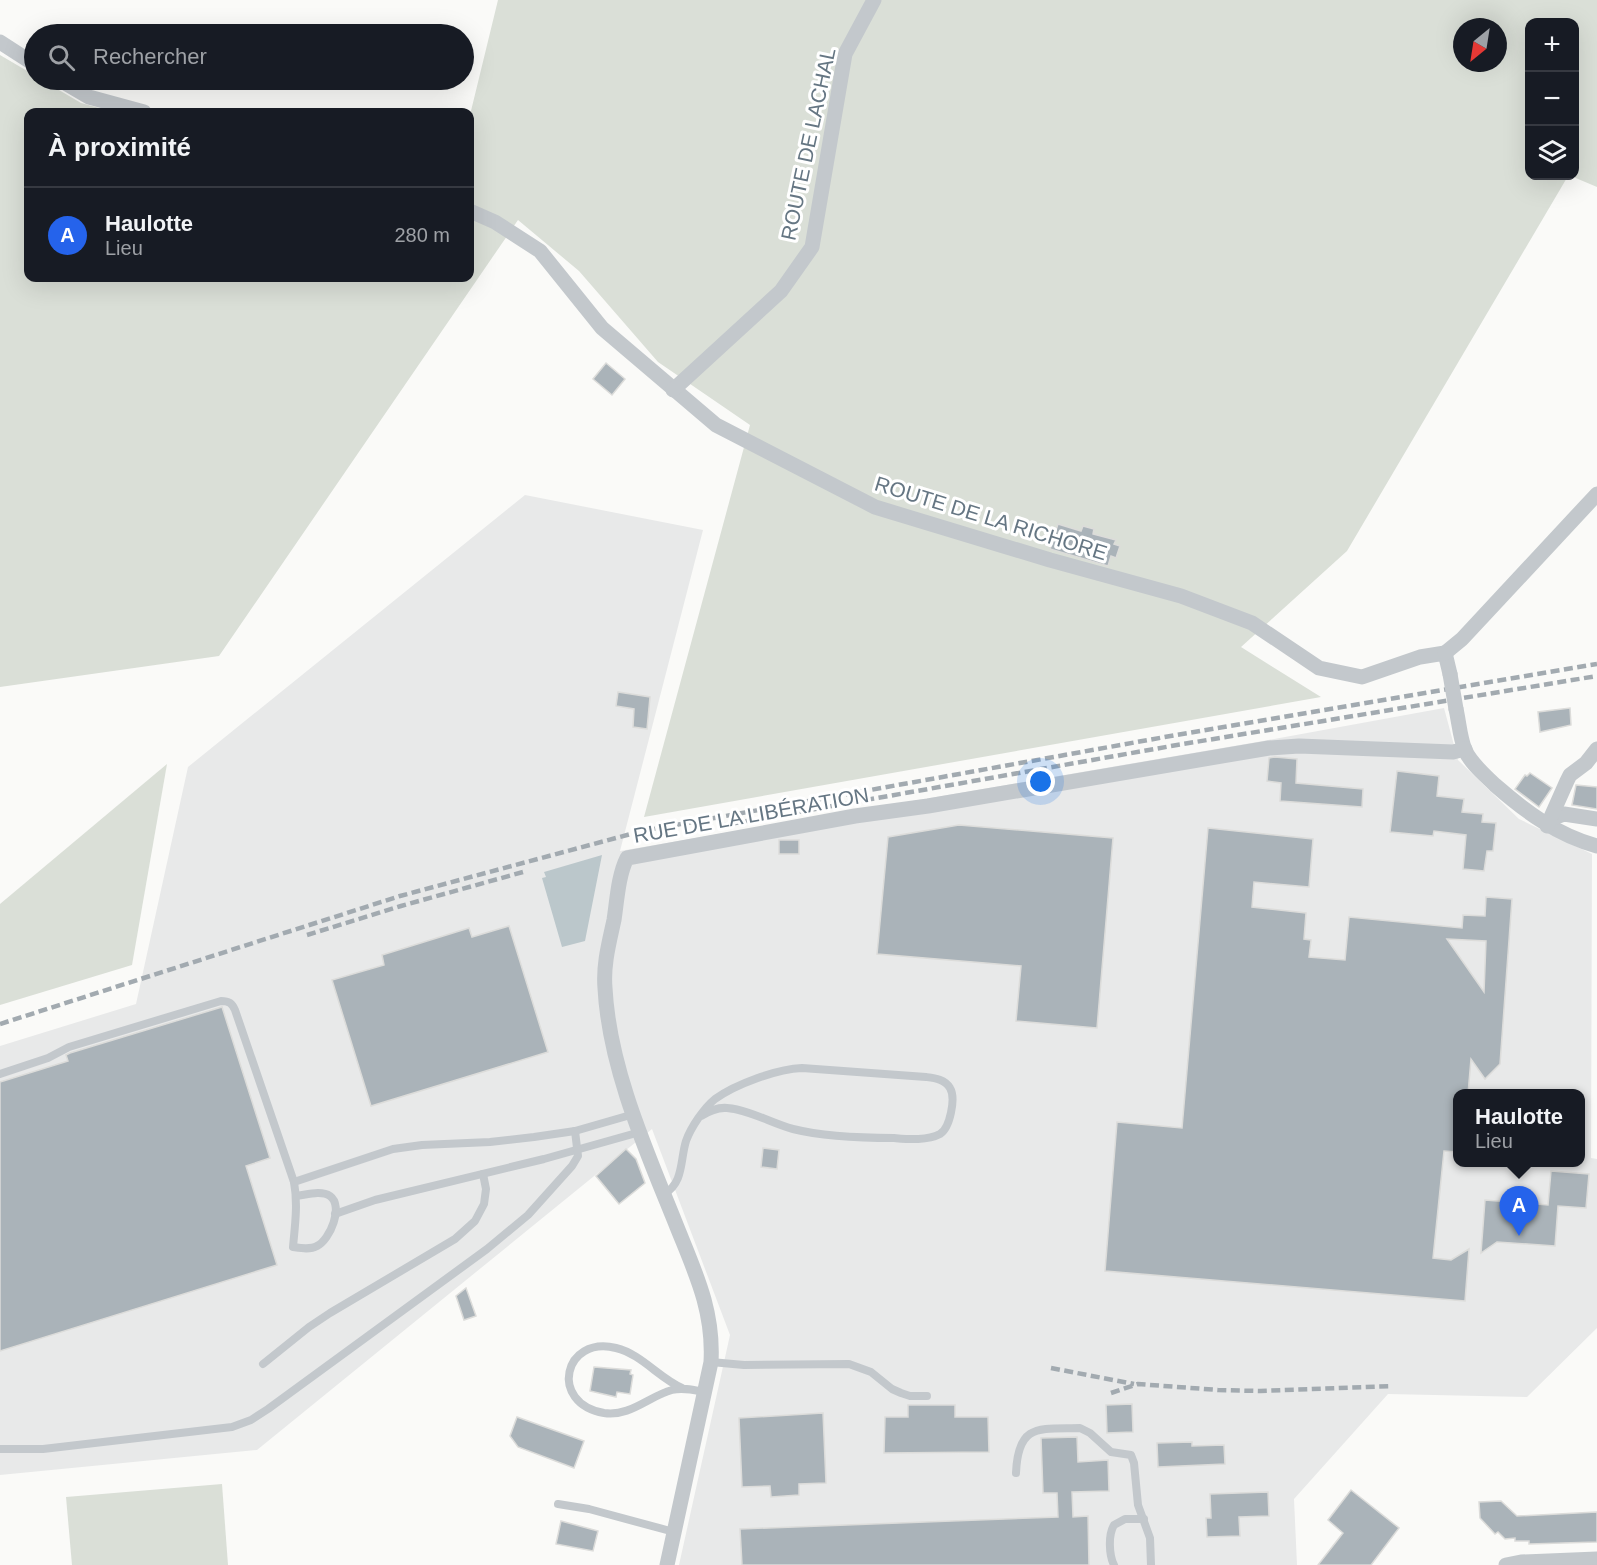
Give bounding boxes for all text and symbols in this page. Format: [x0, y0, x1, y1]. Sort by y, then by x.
north arrow [1453, 18, 1507, 72]
map controls [1525, 18, 1579, 180]
button: + [1525, 18, 1579, 72]
search box [24, 24, 474, 90]
icon: search [45, 41, 78, 74]
text: Rechercher [93, 44, 207, 69]
street label: ROUTE DE LACHAL [776, 46, 840, 242]
button: − [1525, 72, 1579, 126]
button: layers [1525, 126, 1579, 180]
text: À proximité [48, 132, 191, 162]
text: Haulotte [105, 211, 193, 236]
text: A [60, 224, 75, 246]
text: 280 m [394, 224, 450, 246]
text: Lieu [105, 237, 143, 259]
street label: ROUTE DE LA RICHORE [872, 472, 1110, 564]
your location [1026, 767, 1055, 796]
street label: RUE DE LA LIBÉRATION [631, 783, 871, 847]
popup [1453, 1089, 1585, 1167]
text: Haulotte [1475, 1104, 1563, 1129]
text: Lieu [1475, 1130, 1513, 1152]
pin: A [1500, 1186, 1538, 1236]

